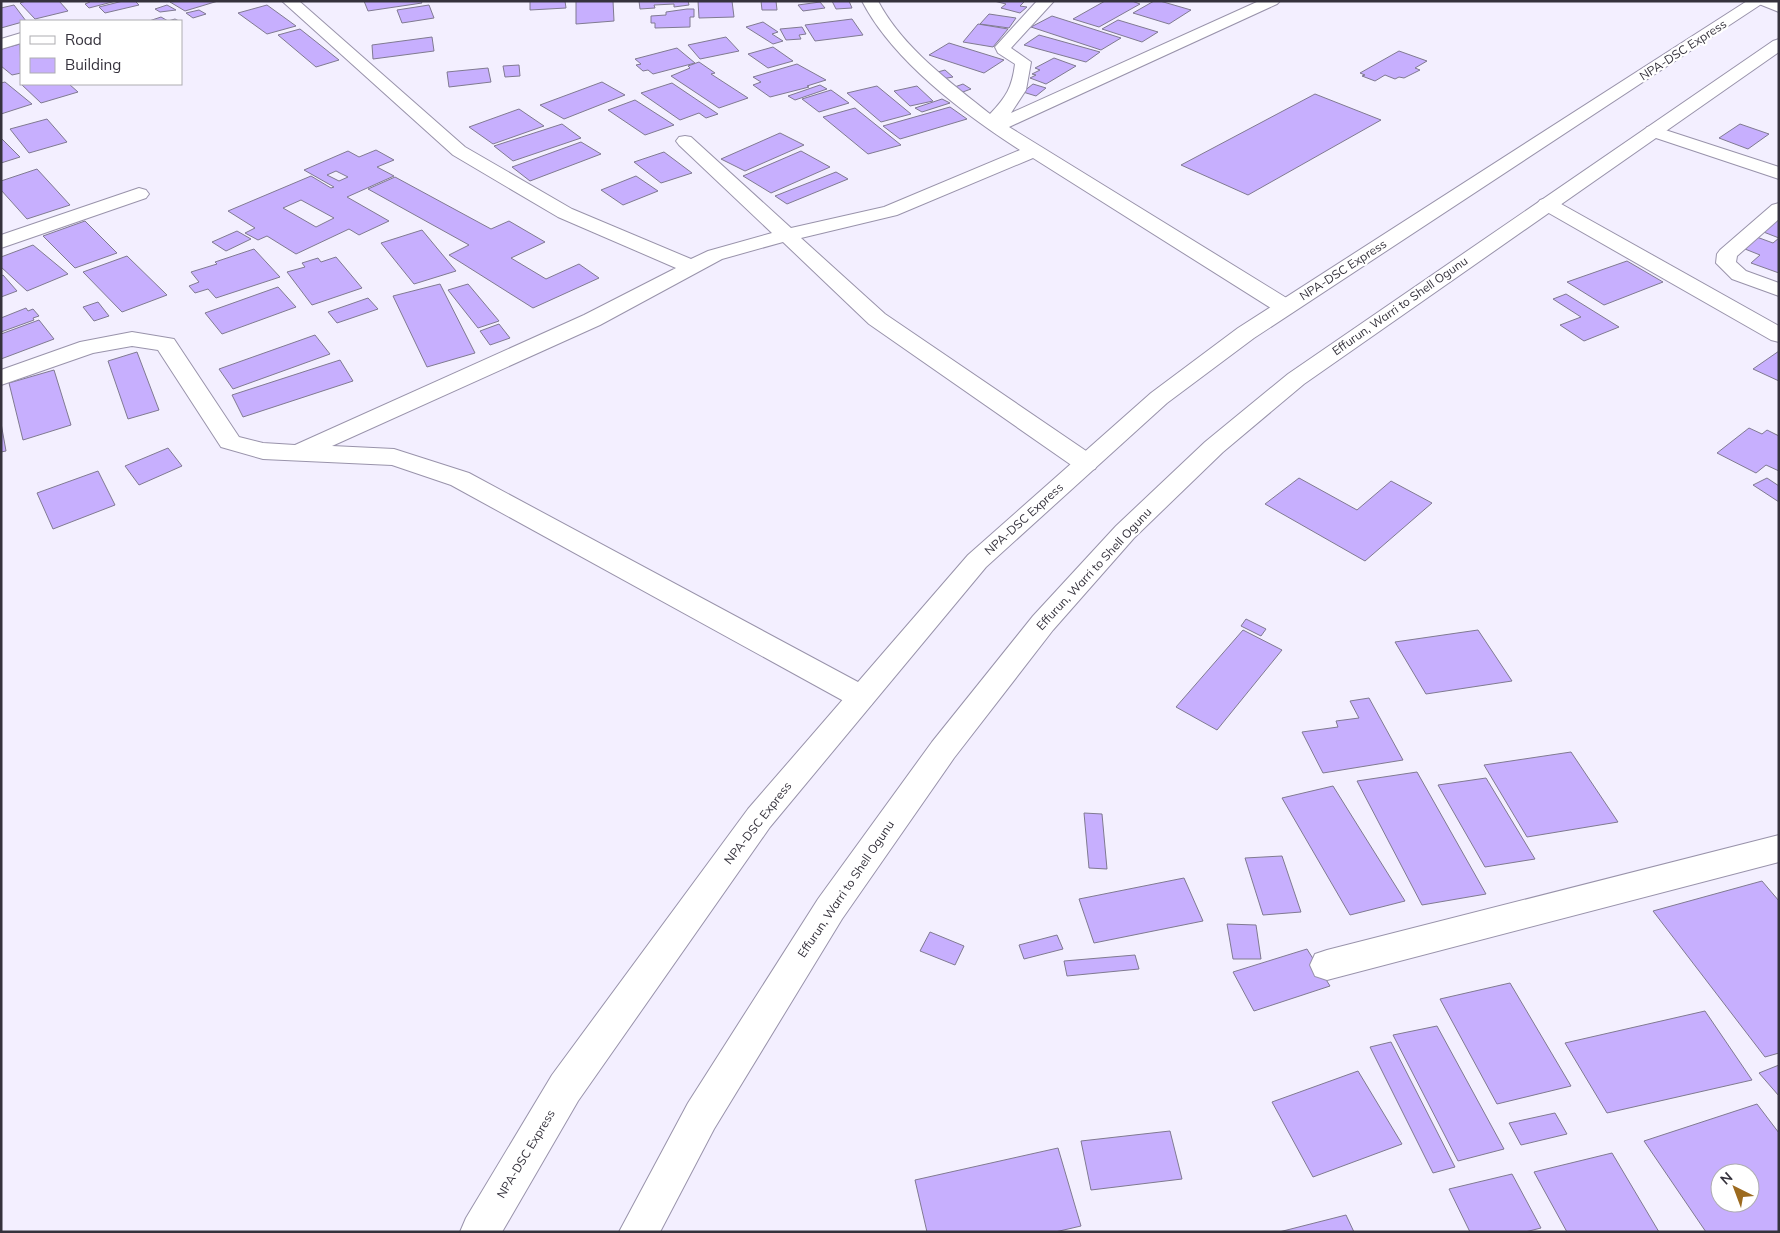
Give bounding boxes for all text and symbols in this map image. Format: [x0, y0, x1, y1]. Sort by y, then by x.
street label: NPA-DSC Express [1636, 16, 1729, 83]
legend [20, 20, 182, 85]
text: Road [65, 30, 102, 49]
text: Building [65, 55, 121, 74]
street label: NPA-DSC Express [1296, 236, 1389, 303]
street label: Effurun, Warri to Shell Ogunu [1329, 253, 1470, 358]
street label: NPA-DSC Express [981, 479, 1066, 558]
street label: Effurun, Warri to Shell Ogunu [1033, 504, 1154, 633]
street label: NPA-DSC Express [721, 778, 795, 867]
street label: Effurun, Warri to Shell Ogunu [794, 817, 897, 960]
street label: NPA-DSC Express [493, 1107, 558, 1201]
north arrow [1710, 1163, 1760, 1213]
text: N [1716, 1168, 1736, 1189]

